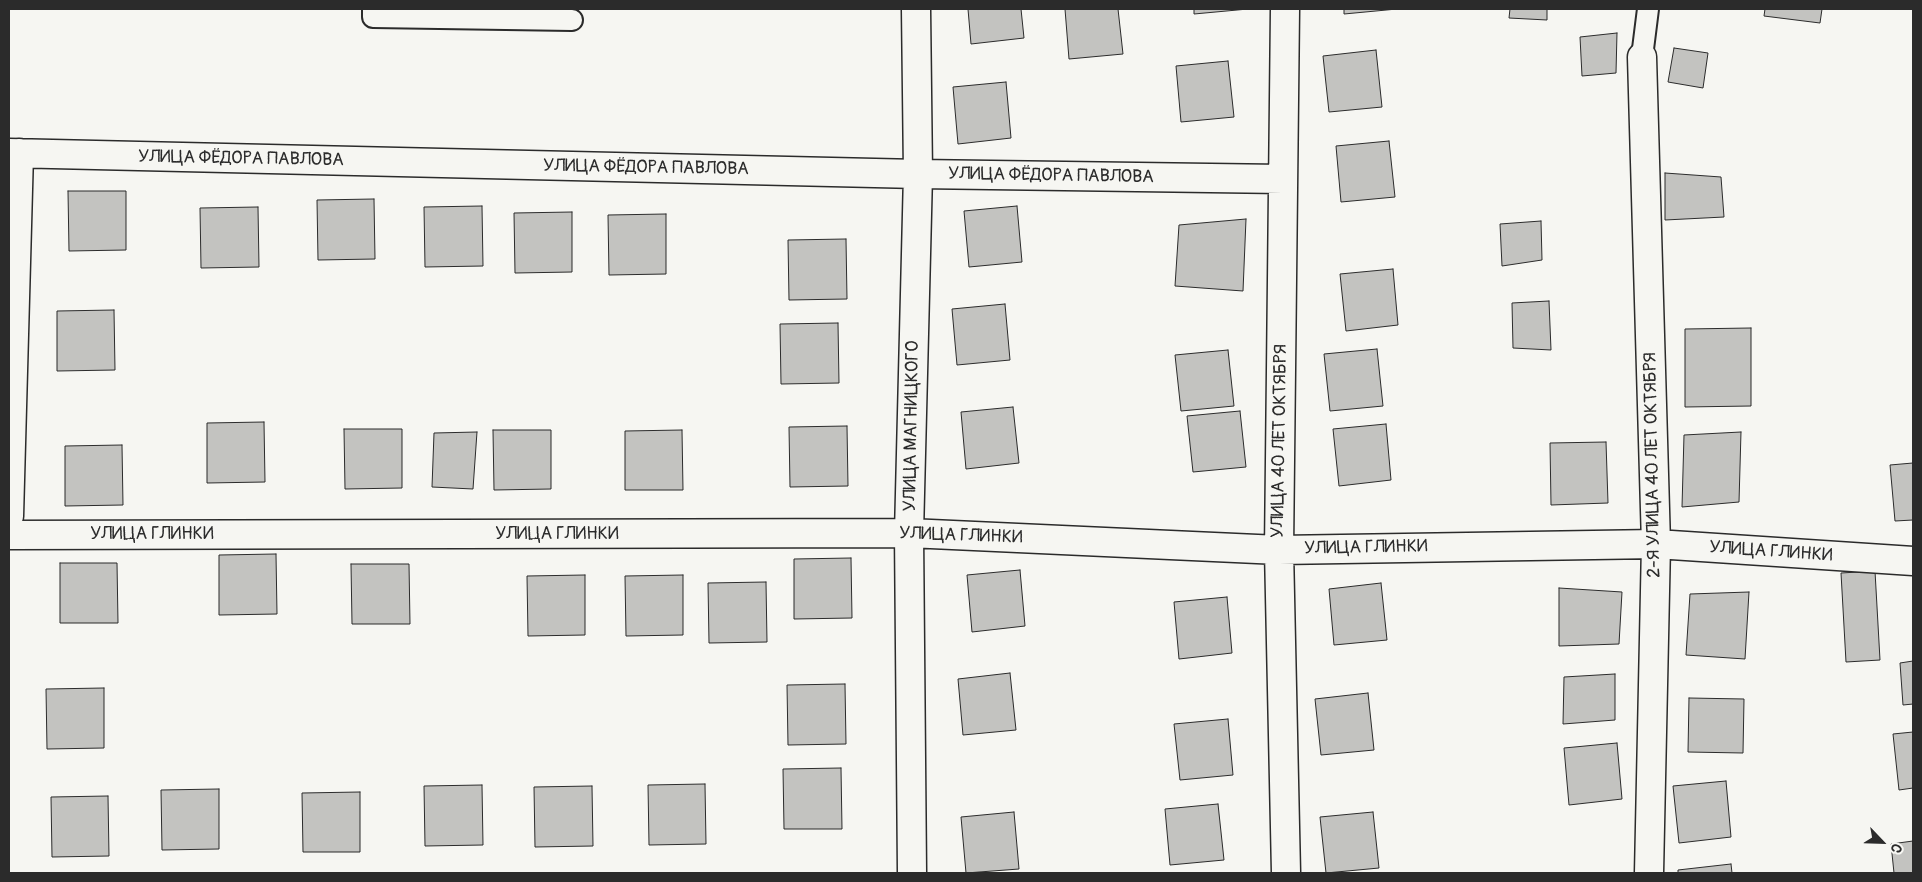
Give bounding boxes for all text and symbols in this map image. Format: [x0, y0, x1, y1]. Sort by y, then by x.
street label: УЛИЦА ФЁДОРА ПАВЛОВА [138, 146, 344, 172]
street label: УЛИЦА ФЁДОРА ПАВЛОВА [543, 155, 749, 181]
street label: УЛИЦА ФЁДОРА ПАВЛОВА [948, 163, 1154, 189]
street label: УЛИЦА МАГНИЦКОГО [900, 340, 924, 512]
street label: УЛИЦА 40 ЛЕТ ОКТЯБРЯ [1268, 344, 1292, 538]
street label: 2-Я УЛИЦА 40 ЛЕТ ОКТЯБРЯ [1640, 352, 1666, 578]
street label: УЛИЦА ГЛИНКИ [90, 523, 214, 545]
street label: УЛИЦА ГЛИНКИ [495, 523, 619, 545]
street label: УЛИЦА ГЛИНКИ [899, 523, 1023, 549]
street label: УЛИЦА ГЛИНКИ [1304, 536, 1428, 560]
street label: УЛИЦА ГЛИНКИ [1709, 537, 1833, 567]
north arrow [1857, 817, 1907, 867]
text: С [1887, 841, 1906, 856]

